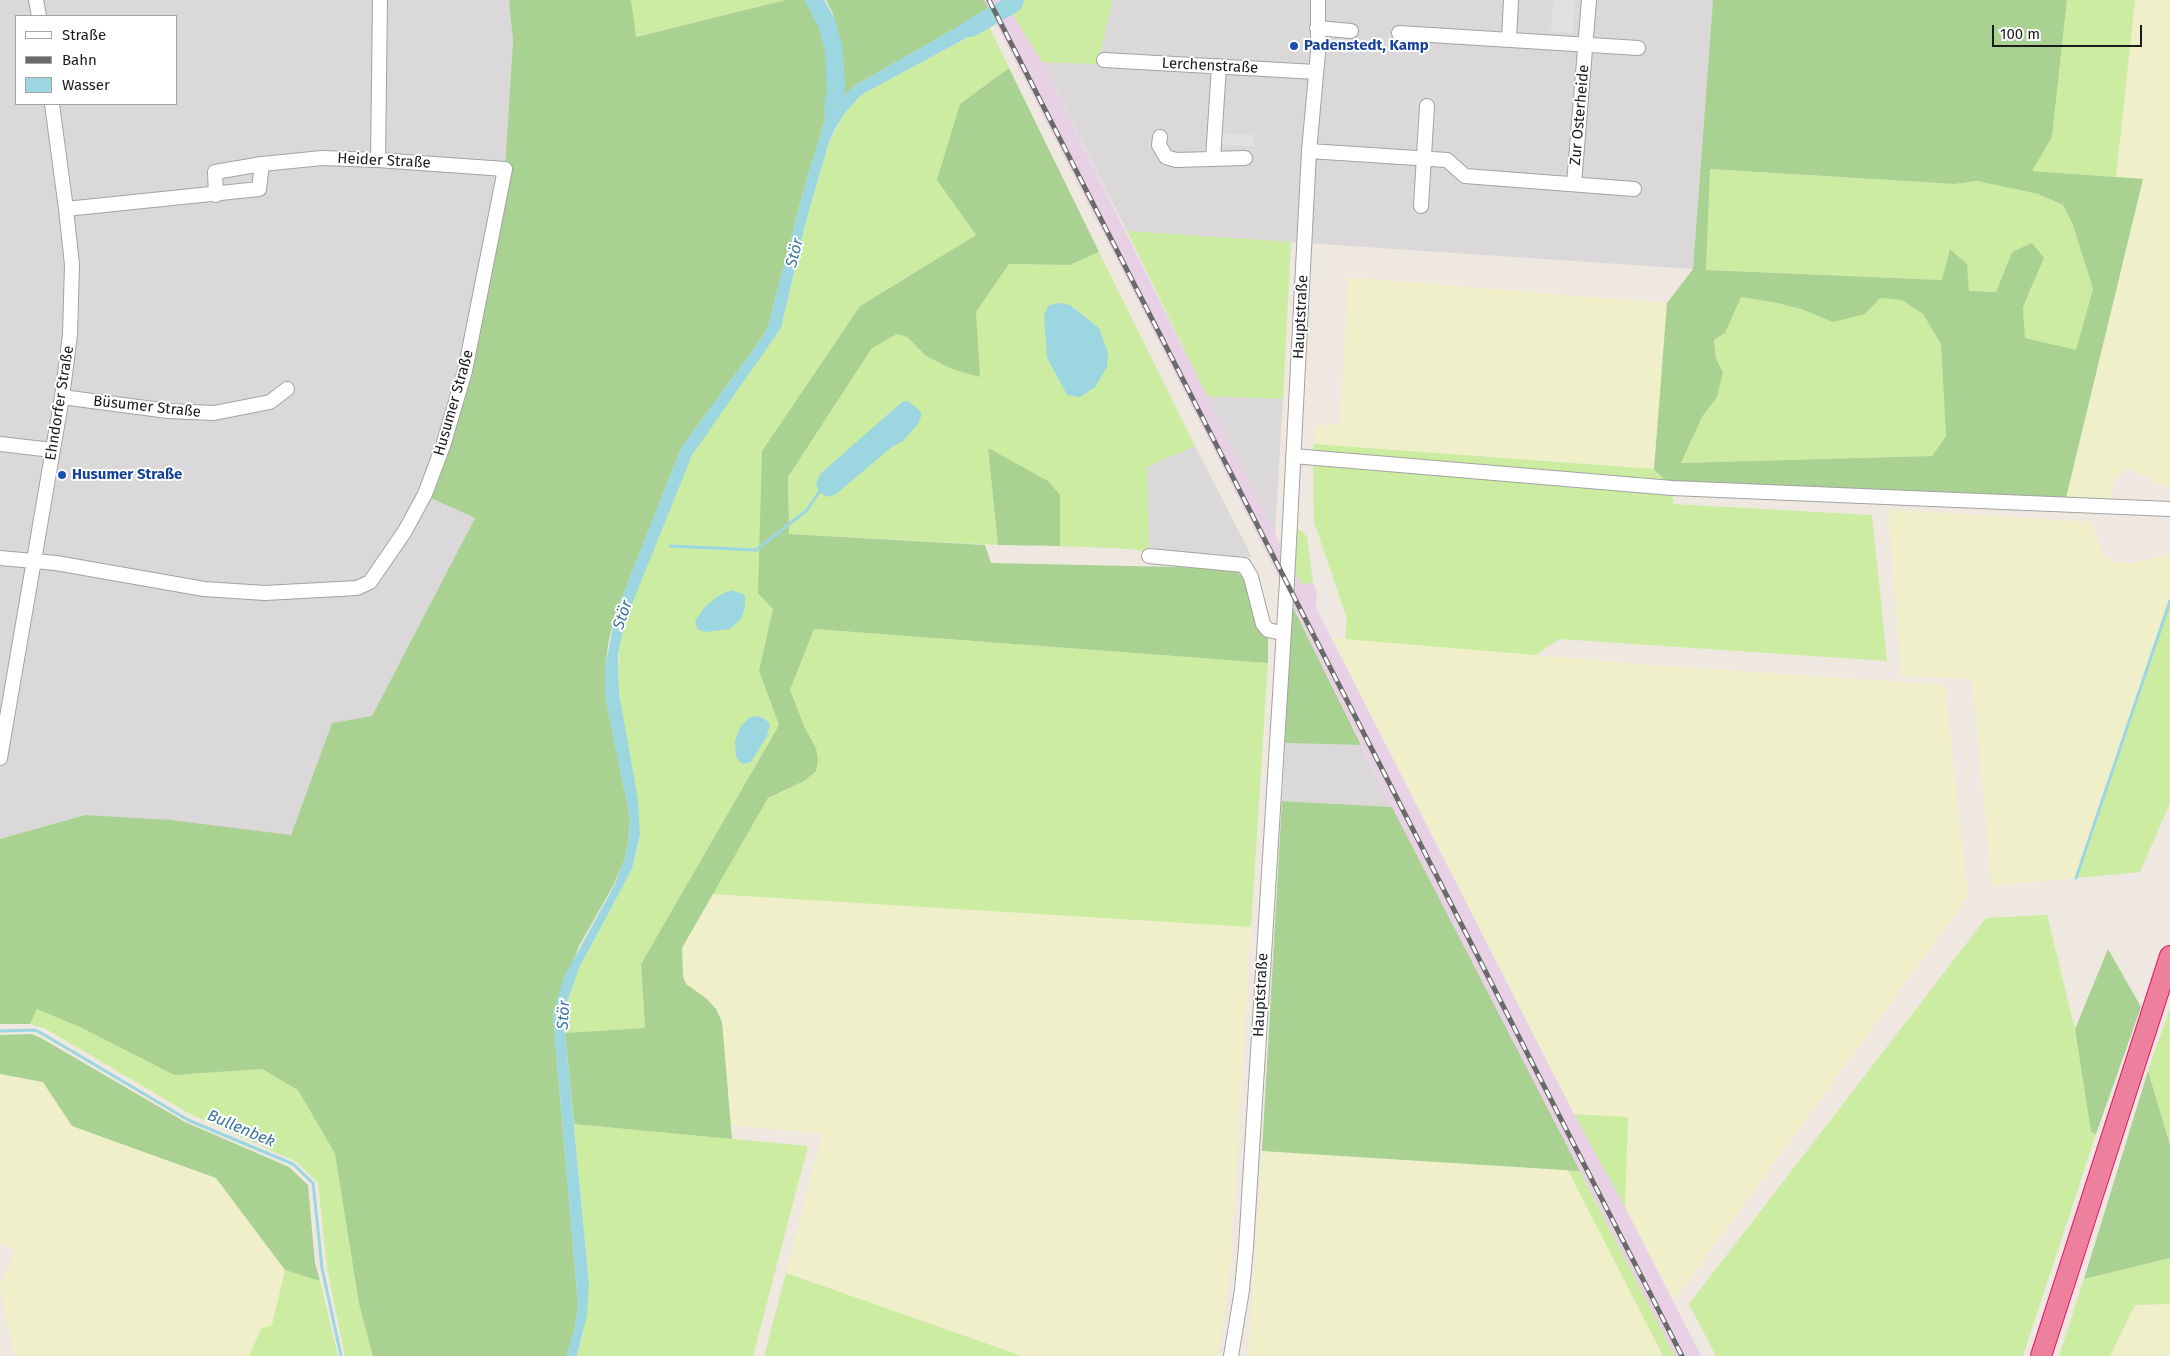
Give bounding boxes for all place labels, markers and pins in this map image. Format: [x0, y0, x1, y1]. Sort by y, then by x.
place label: Padenstedt, Kamp [1304, 37, 1429, 55]
marker: Padenstedt, Kamp [1288, 40, 1300, 52]
place label: Husumer Straße [72, 466, 182, 484]
marker: Husumer Straße [56, 469, 68, 481]

